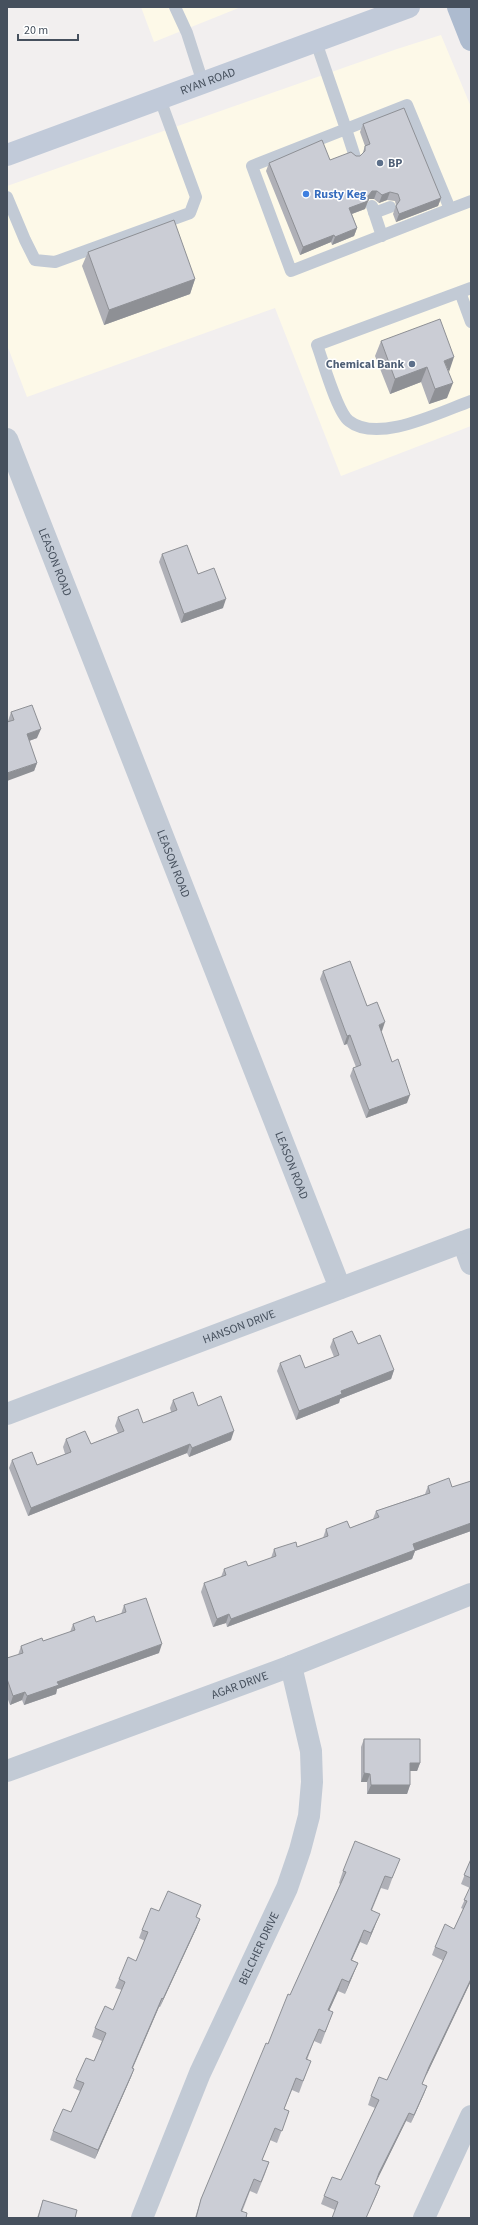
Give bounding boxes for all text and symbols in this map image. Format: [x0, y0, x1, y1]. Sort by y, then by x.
scale bar [18, 16, 78, 42]
text: 20 m [24, 22, 48, 39]
street label: RYAN ROAD [178, 63, 238, 99]
place label: BP [388, 155, 402, 172]
marker: BP [375, 158, 385, 168]
place label: Rusty Keg [314, 186, 367, 203]
marker: Rusty Keg [301, 189, 311, 199]
place label: Chemical Bank [326, 356, 404, 373]
marker: Chemical Bank [407, 359, 417, 369]
street label: LEASON ROAD [34, 525, 76, 598]
street label: LEASON ROAD [152, 827, 195, 900]
street label: LEASON ROAD [271, 1129, 313, 1202]
street label: HANSON DRIVE [200, 1305, 278, 1348]
street label: AGAR DRIVE [209, 1667, 270, 1703]
street label: BELCHER DRIVE [234, 1909, 283, 1988]

